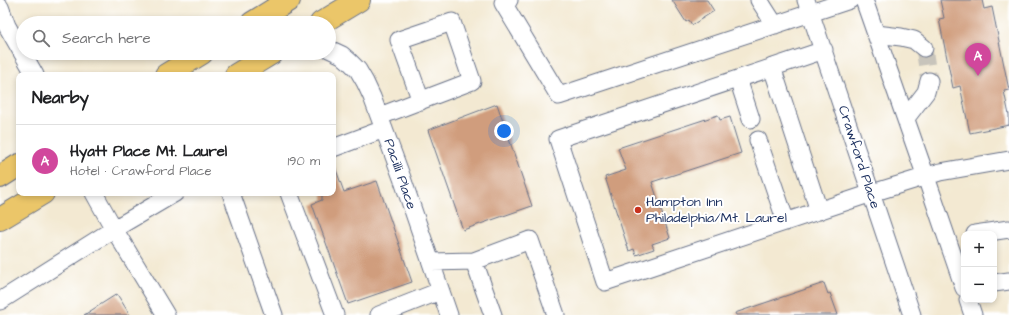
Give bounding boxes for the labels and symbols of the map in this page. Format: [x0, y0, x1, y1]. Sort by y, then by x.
pin: A [965, 43, 991, 76]
street label: Crawford Place [833, 103, 885, 212]
your location [494, 121, 514, 141]
street label: Pacilli Place [379, 136, 422, 213]
place label: Hampton Inn Philadelphia/Mt. Laurel [646, 192, 787, 228]
marker: Hampton Inn Philadelphia/Mt. Laurel [633, 205, 643, 215]

